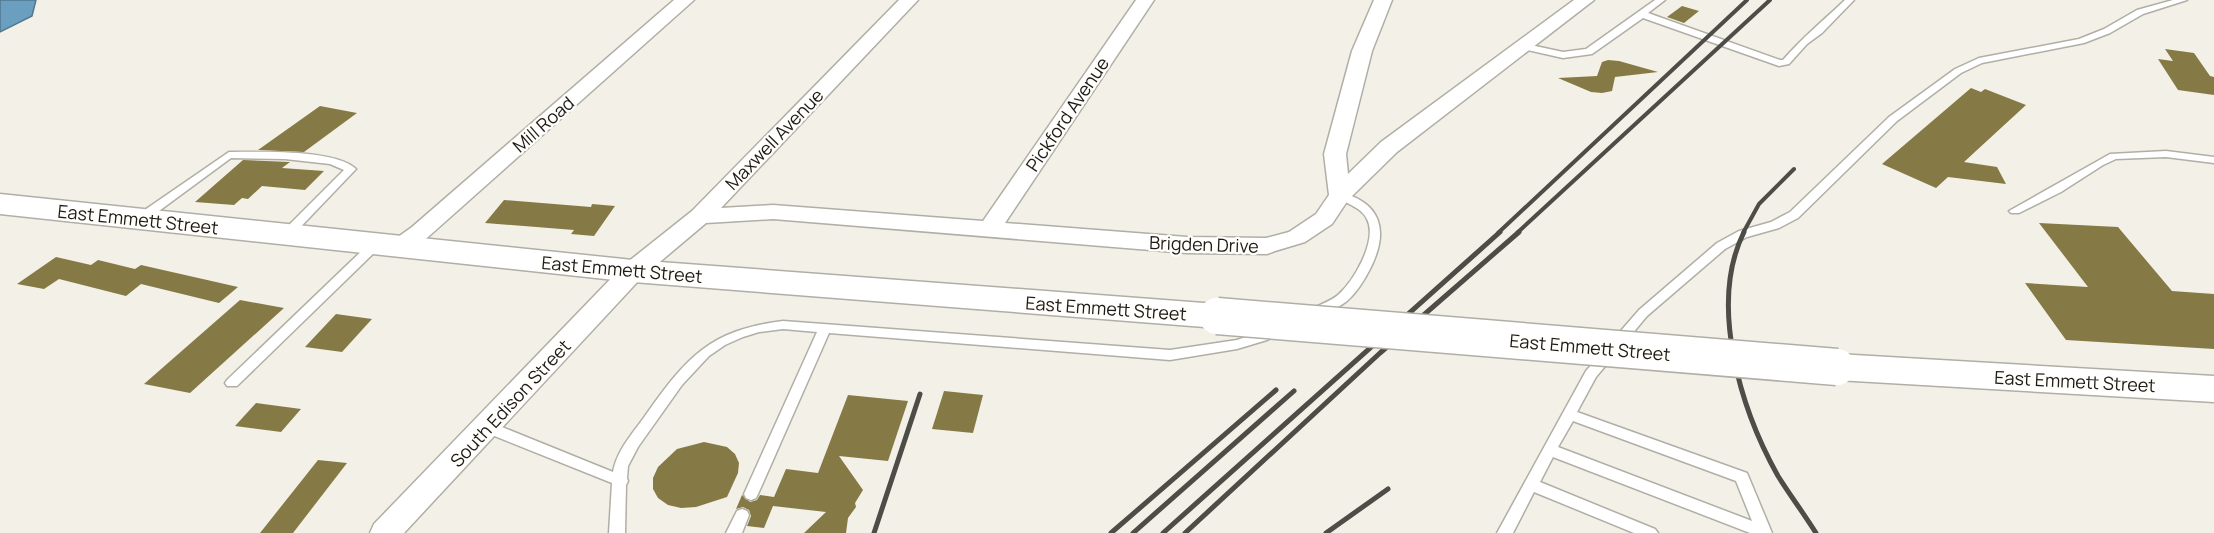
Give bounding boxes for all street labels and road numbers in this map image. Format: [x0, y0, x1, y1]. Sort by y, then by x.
street label: Pickford Avenue [1020, 52, 1114, 176]
street label: Maxwell Avenue [720, 83, 828, 195]
street label: Mill Road [507, 91, 579, 157]
street label: East Emmett Street [56, 199, 220, 239]
street label: Brigden Drive [1149, 230, 1259, 258]
street label: East Emmett Street [540, 250, 704, 288]
street label: East Emmett Street [1025, 290, 1187, 326]
street label: East Emmett Street [1508, 328, 1672, 366]
street label: South Edison Street [445, 334, 575, 472]
street label: East Emmett Street [1994, 365, 2156, 397]

